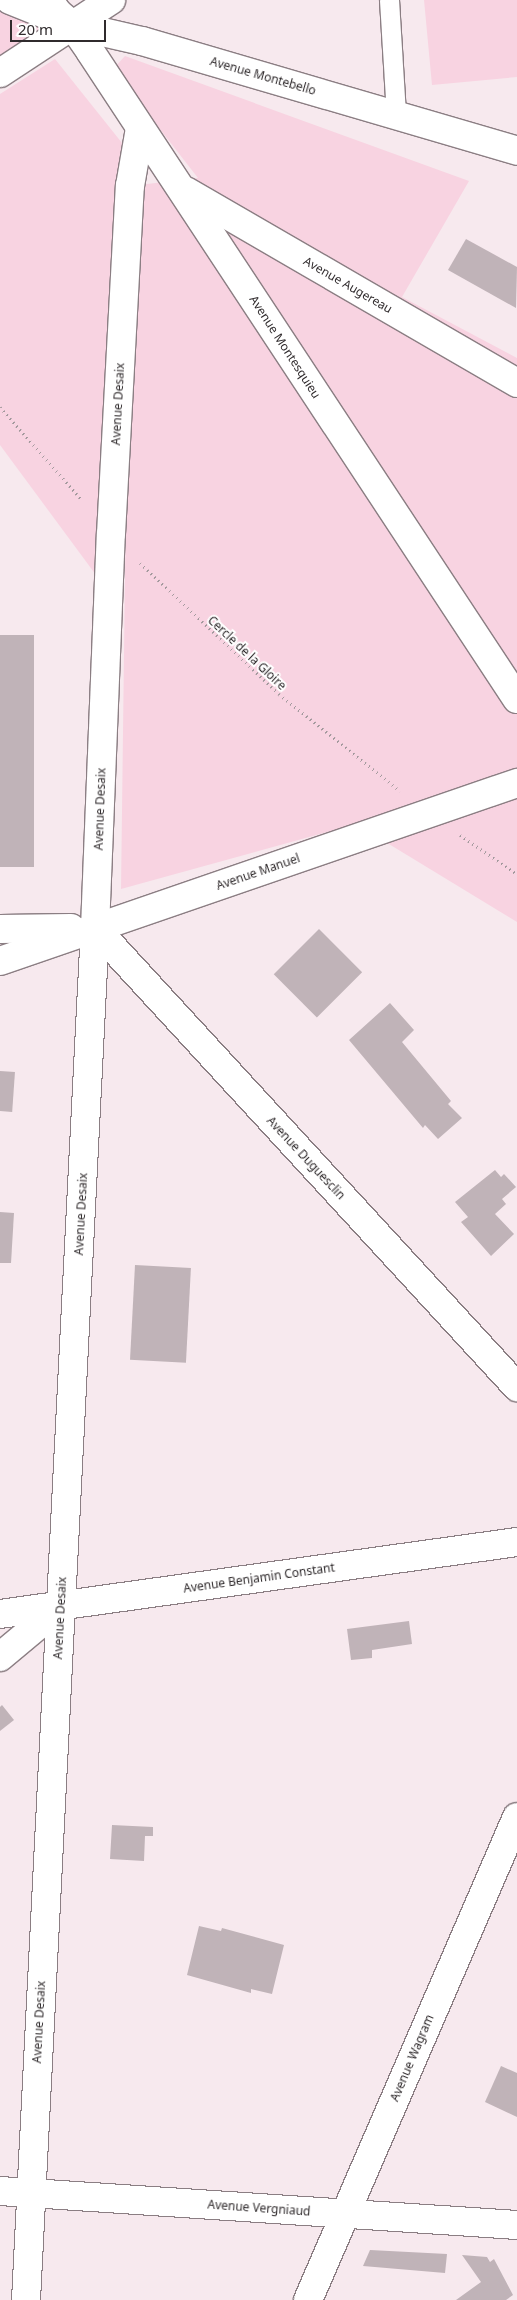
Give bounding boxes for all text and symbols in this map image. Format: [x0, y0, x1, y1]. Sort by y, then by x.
scale bar [12, 10, 109, 42]
text: 20 m [18, 19, 53, 39]
street label: Avenue Montebello [208, 54, 318, 98]
street label: Avenue Augereau [301, 254, 395, 316]
street label: Avenue Montesquieu [246, 293, 324, 401]
street label: Avenue Desaix [109, 362, 127, 446]
street label: Cercle de la Gloire [205, 613, 289, 693]
street label: Avenue Desaix [91, 767, 109, 851]
street label: Avenue Manuel [214, 851, 302, 893]
street label: Avenue Duguesclin [264, 1114, 348, 1202]
street label: Avenue Desaix [72, 1172, 90, 1256]
street label: Avenue Benjamin Constant [182, 1560, 336, 1596]
street label: Avenue Desaix [51, 1576, 69, 1660]
street label: Avenue Desaix [30, 1980, 48, 2064]
street label: Avenue Wagram [387, 2012, 437, 2104]
street label: Avenue Vergniaud [207, 2197, 311, 2219]

